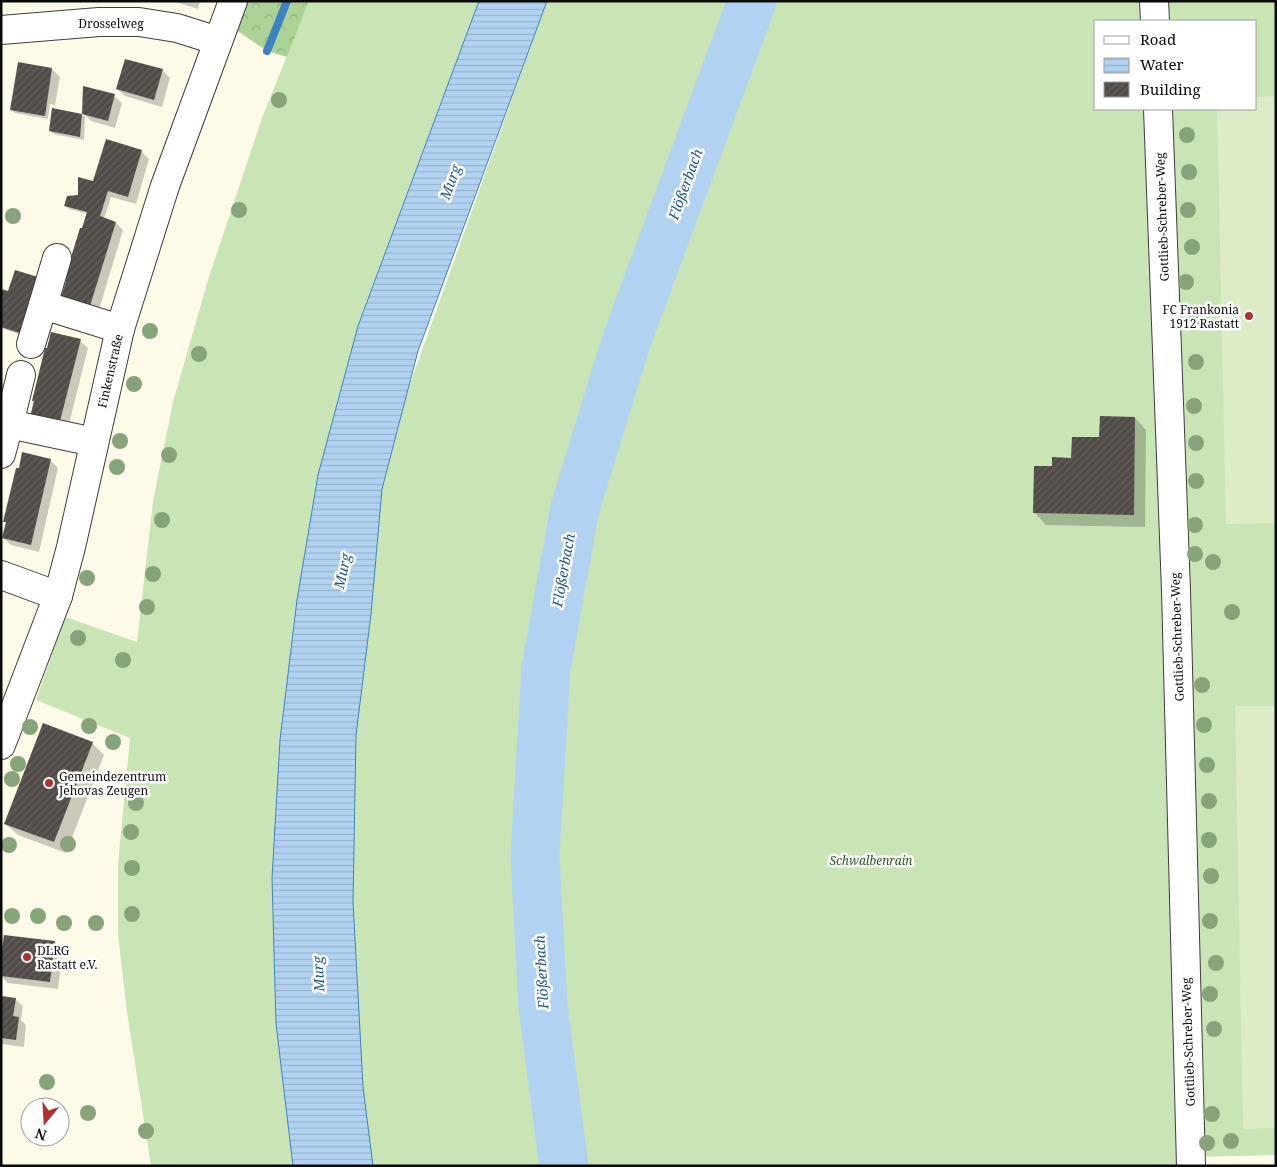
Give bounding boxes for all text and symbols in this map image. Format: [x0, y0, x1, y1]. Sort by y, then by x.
street label: Drosselweg [78, 15, 144, 32]
legend [1094, 20, 1257, 110]
text: Road [1140, 29, 1176, 49]
text: Water [1140, 54, 1183, 74]
text: Building [1140, 79, 1201, 99]
water label: Flößerbach [663, 145, 707, 223]
street label: Gottlieb-Schreber-Weg [1151, 152, 1173, 282]
water label: Murg [435, 161, 465, 203]
place label: FC Frankonia 1912 Rastatt [1162, 301, 1239, 332]
marker: FC Frankonia 1912 Rastatt [1243, 310, 1255, 322]
street label: Finkenstraße [93, 332, 127, 410]
water label: Flößerbach [547, 531, 579, 609]
water label: Murg [329, 550, 355, 591]
street label: Gottlieb-Schreber-Weg [1166, 572, 1188, 702]
place label: Gemeindezentrum Jehovas Zeugen [58, 768, 166, 799]
marker: Gemeindezentrum Jehovas Zeugen [43, 777, 55, 789]
park label: Schwalbenrain [830, 852, 913, 869]
water label: Flößerbach [530, 934, 552, 1010]
place label: DLRG Rastatt e.V. [37, 942, 97, 973]
marker: DLRG Rastatt e.V. [21, 951, 33, 963]
water label: Murg [308, 955, 328, 993]
street label: Gottlieb-Schreber-Weg [1177, 977, 1199, 1107]
north arrow [20, 1097, 70, 1147]
text: N [33, 1124, 49, 1146]

